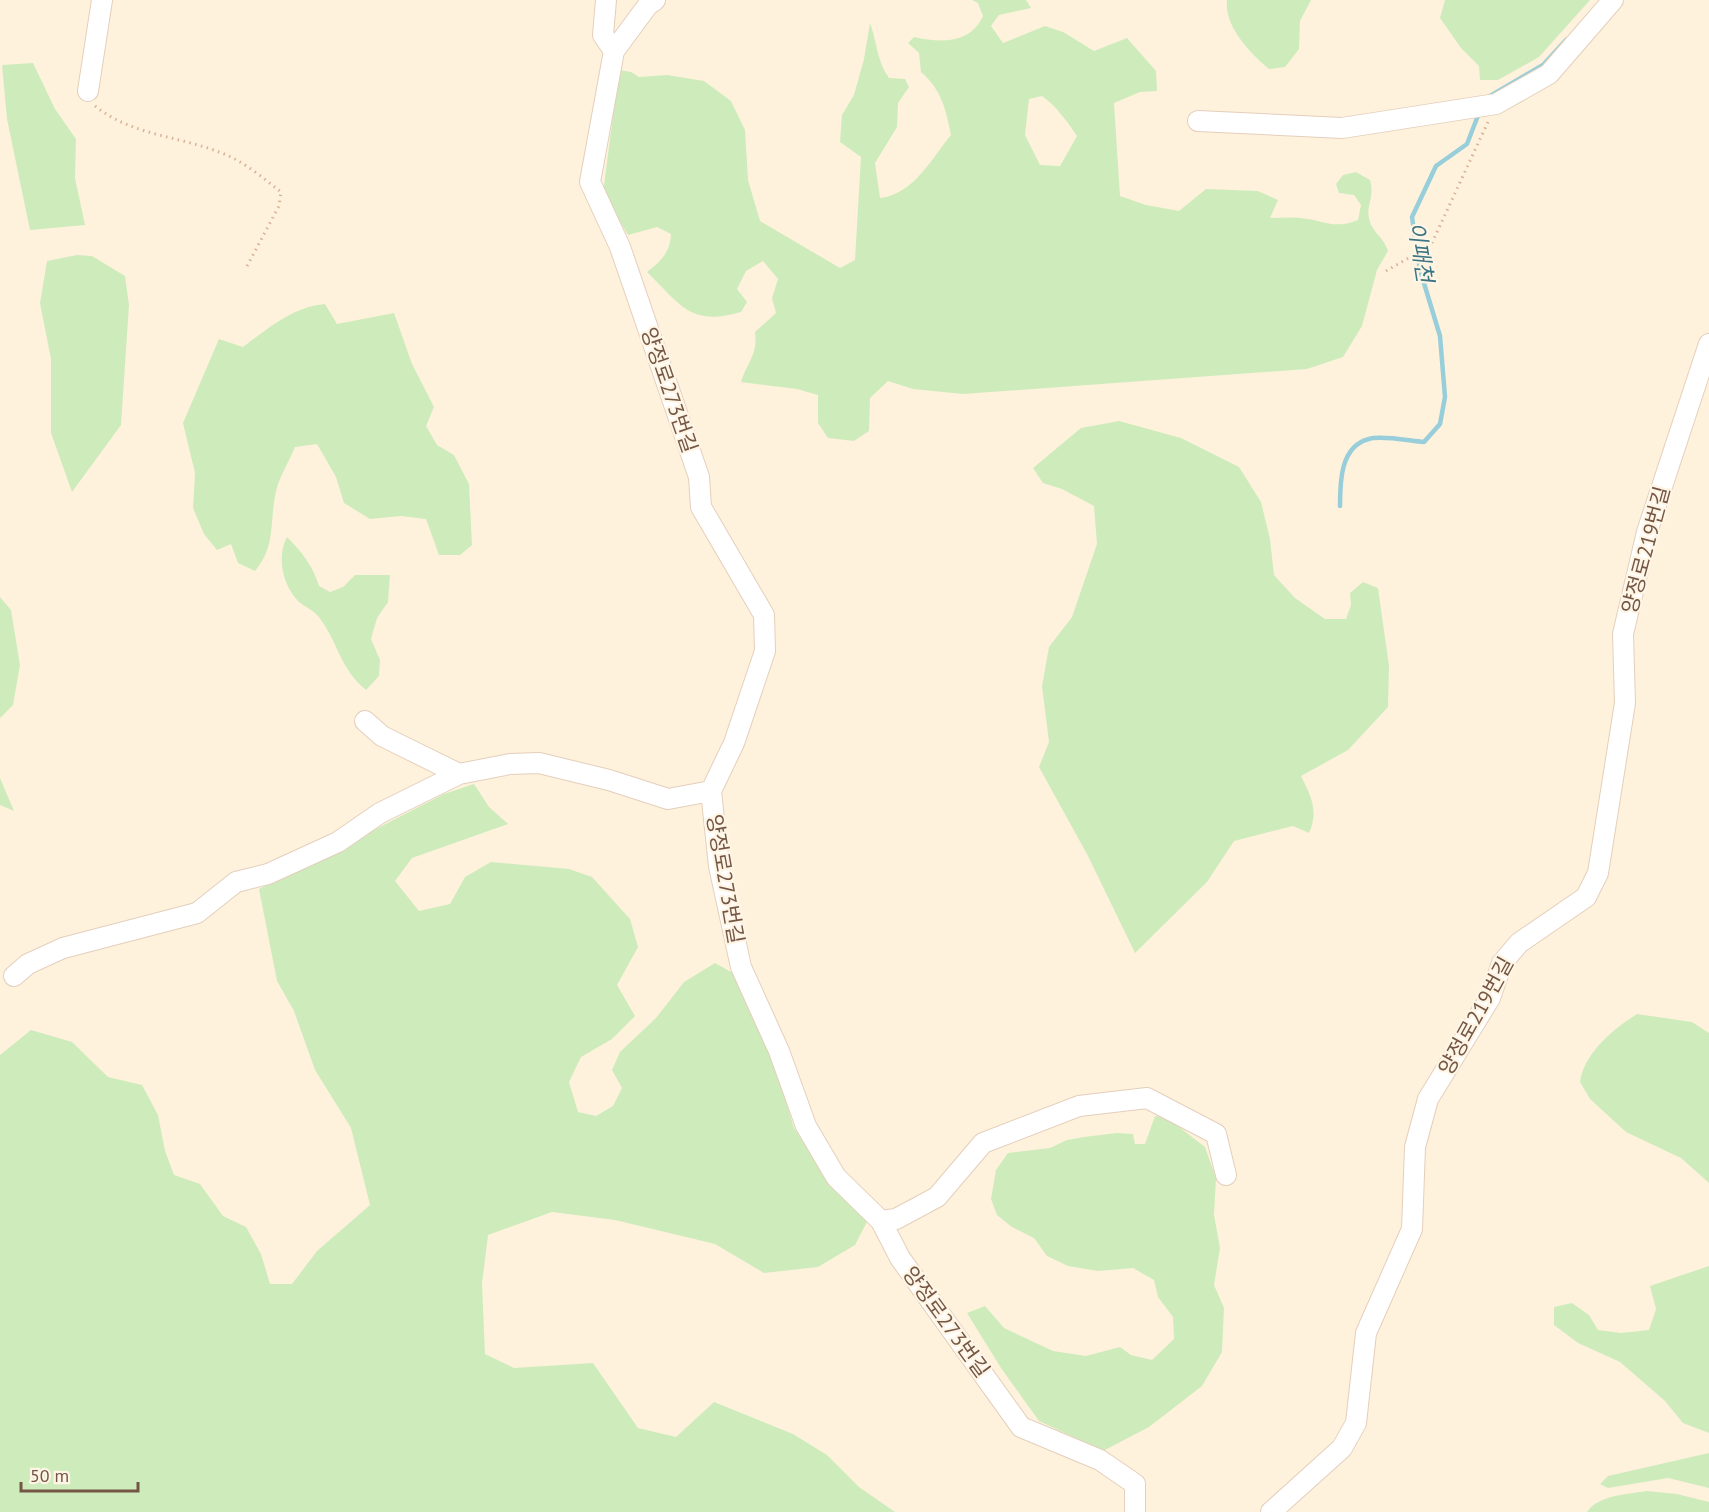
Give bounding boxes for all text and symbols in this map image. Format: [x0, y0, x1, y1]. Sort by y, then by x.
water label: 이패천 [1402, 220, 1440, 287]
street label: 양정로273번길 [635, 324, 704, 456]
street label: 양정로219번길 [1616, 483, 1676, 617]
street label: 양정로273번길 [701, 812, 750, 946]
street label: 양정로219번길 [1432, 952, 1519, 1080]
street label: 양정로273번길 [897, 1261, 996, 1383]
scale bar [21, 1455, 138, 1493]
text: 50 m [30, 1464, 69, 1487]

